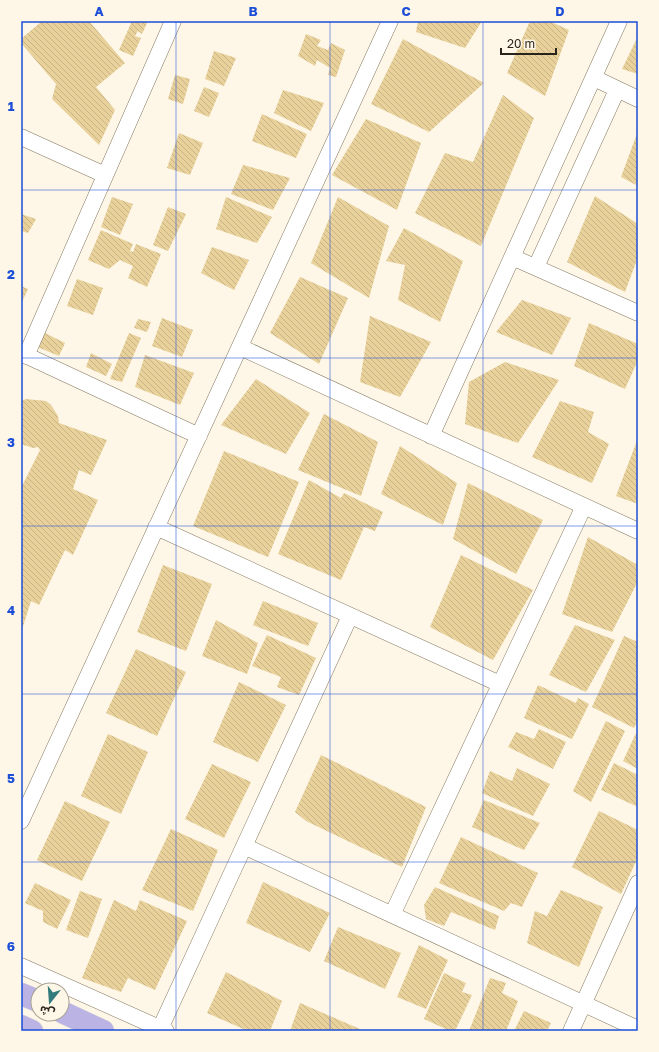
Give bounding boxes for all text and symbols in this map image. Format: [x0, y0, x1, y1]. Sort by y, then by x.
text: A [94, 3, 104, 19]
text: B [248, 3, 258, 19]
text: C [401, 3, 411, 19]
text: D [555, 3, 565, 19]
scale bar [501, 30, 556, 56]
text: 20 m [507, 36, 535, 51]
text: 1 [8, 98, 15, 114]
text: 2 [7, 266, 15, 282]
text: 3 [7, 434, 15, 450]
text: 4 [7, 602, 15, 618]
text: 5 [7, 770, 15, 786]
text: 6 [7, 938, 15, 954]
north arrow [30, 982, 70, 1022]
text: ش [38, 1003, 56, 1020]

